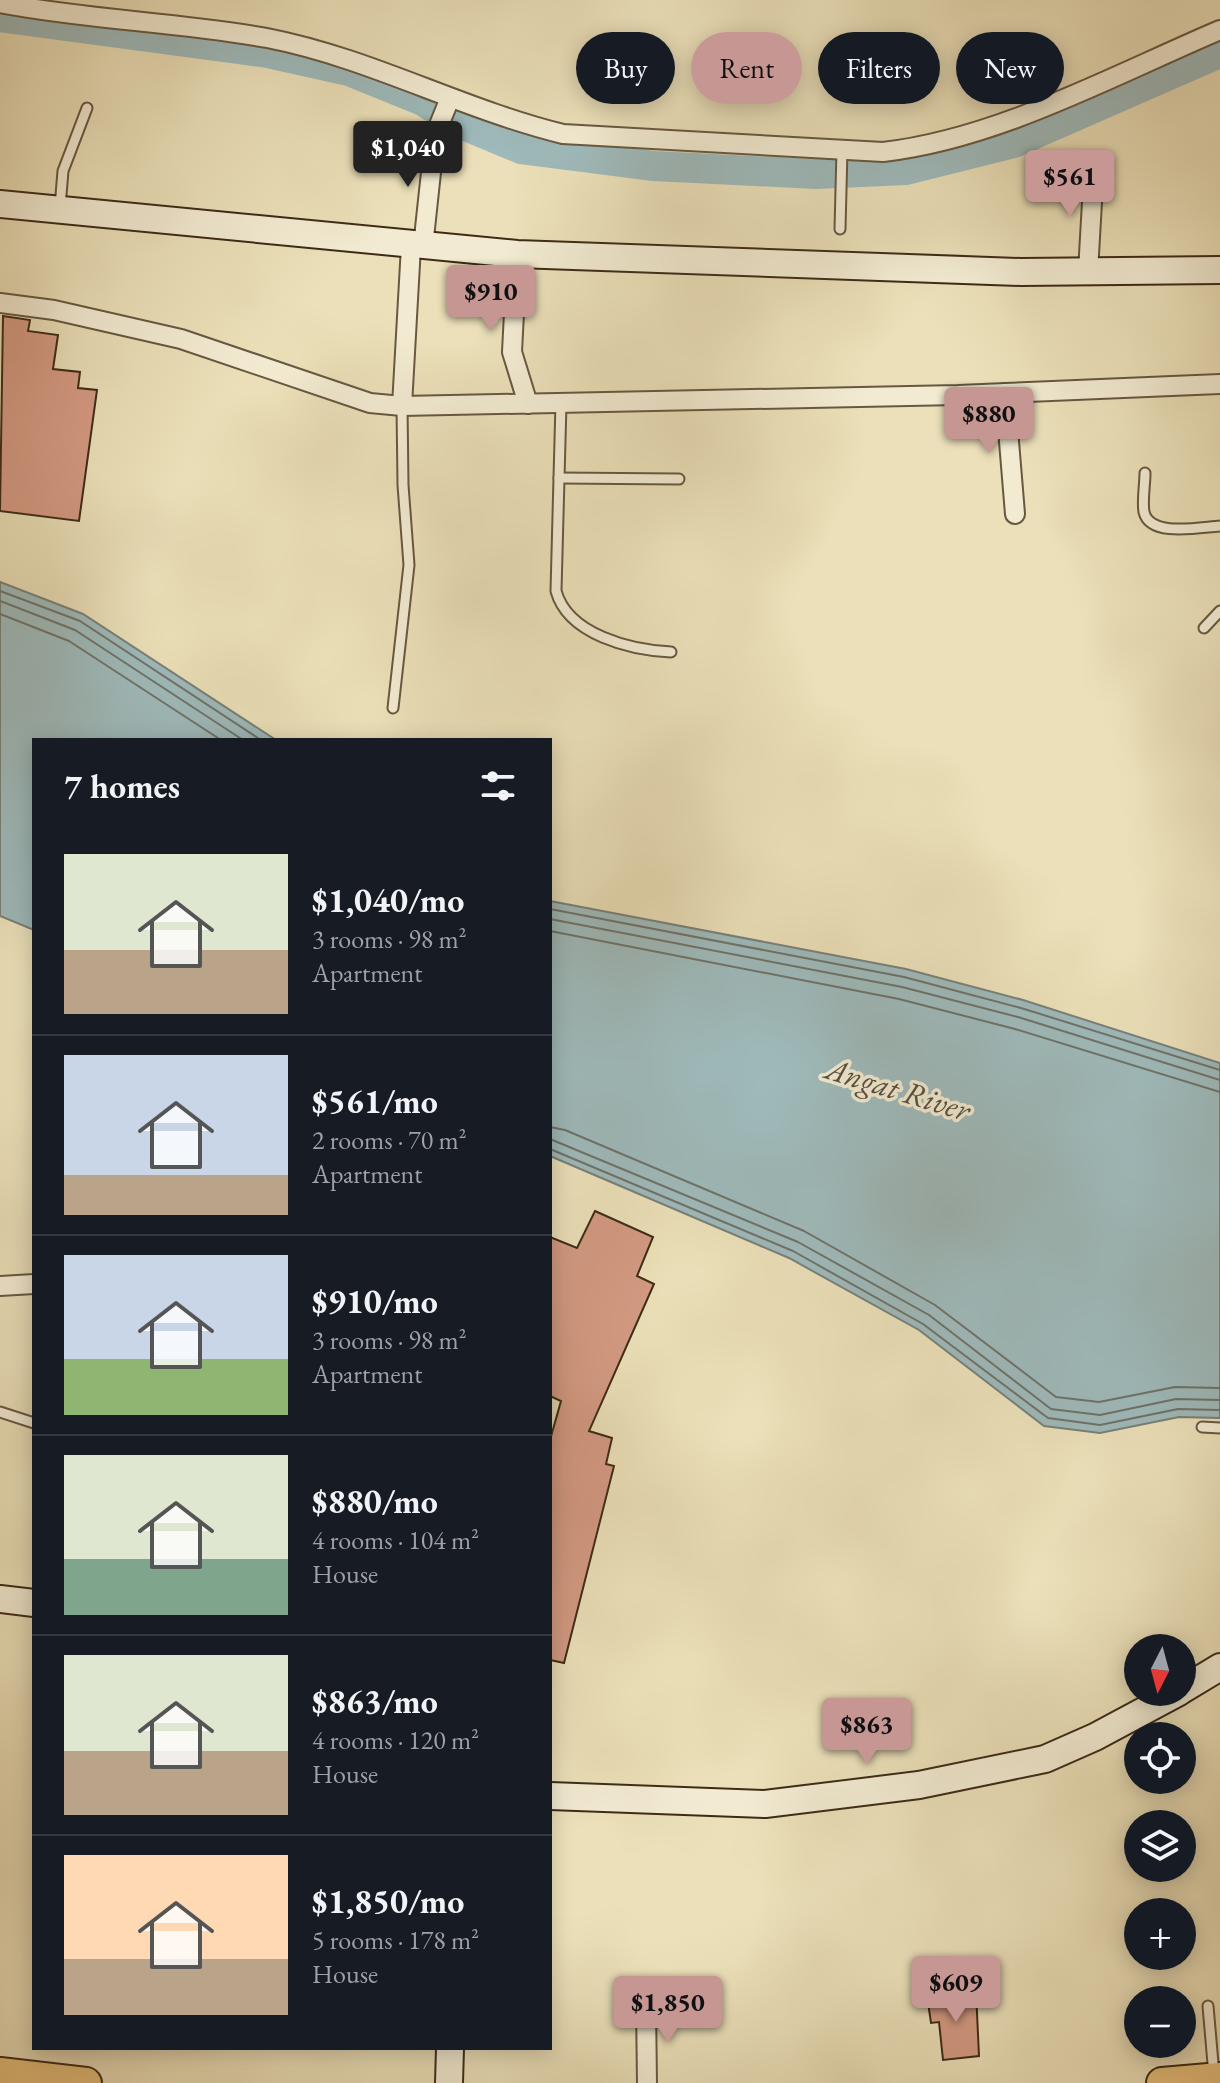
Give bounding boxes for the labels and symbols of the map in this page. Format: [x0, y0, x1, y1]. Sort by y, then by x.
pin: $1,040 [343, 121, 473, 189]
pin: $561 [1023, 150, 1117, 218]
pin: $910 [444, 265, 538, 333]
pin: $880 [942, 387, 1036, 455]
water label: Angat River [819, 1047, 977, 1131]
north arrow [1124, 1634, 1196, 1706]
pin: $863 [820, 1698, 914, 1766]
pin: $609 [909, 1956, 1003, 2024]
pin: $1,850 [603, 1976, 733, 2044]

